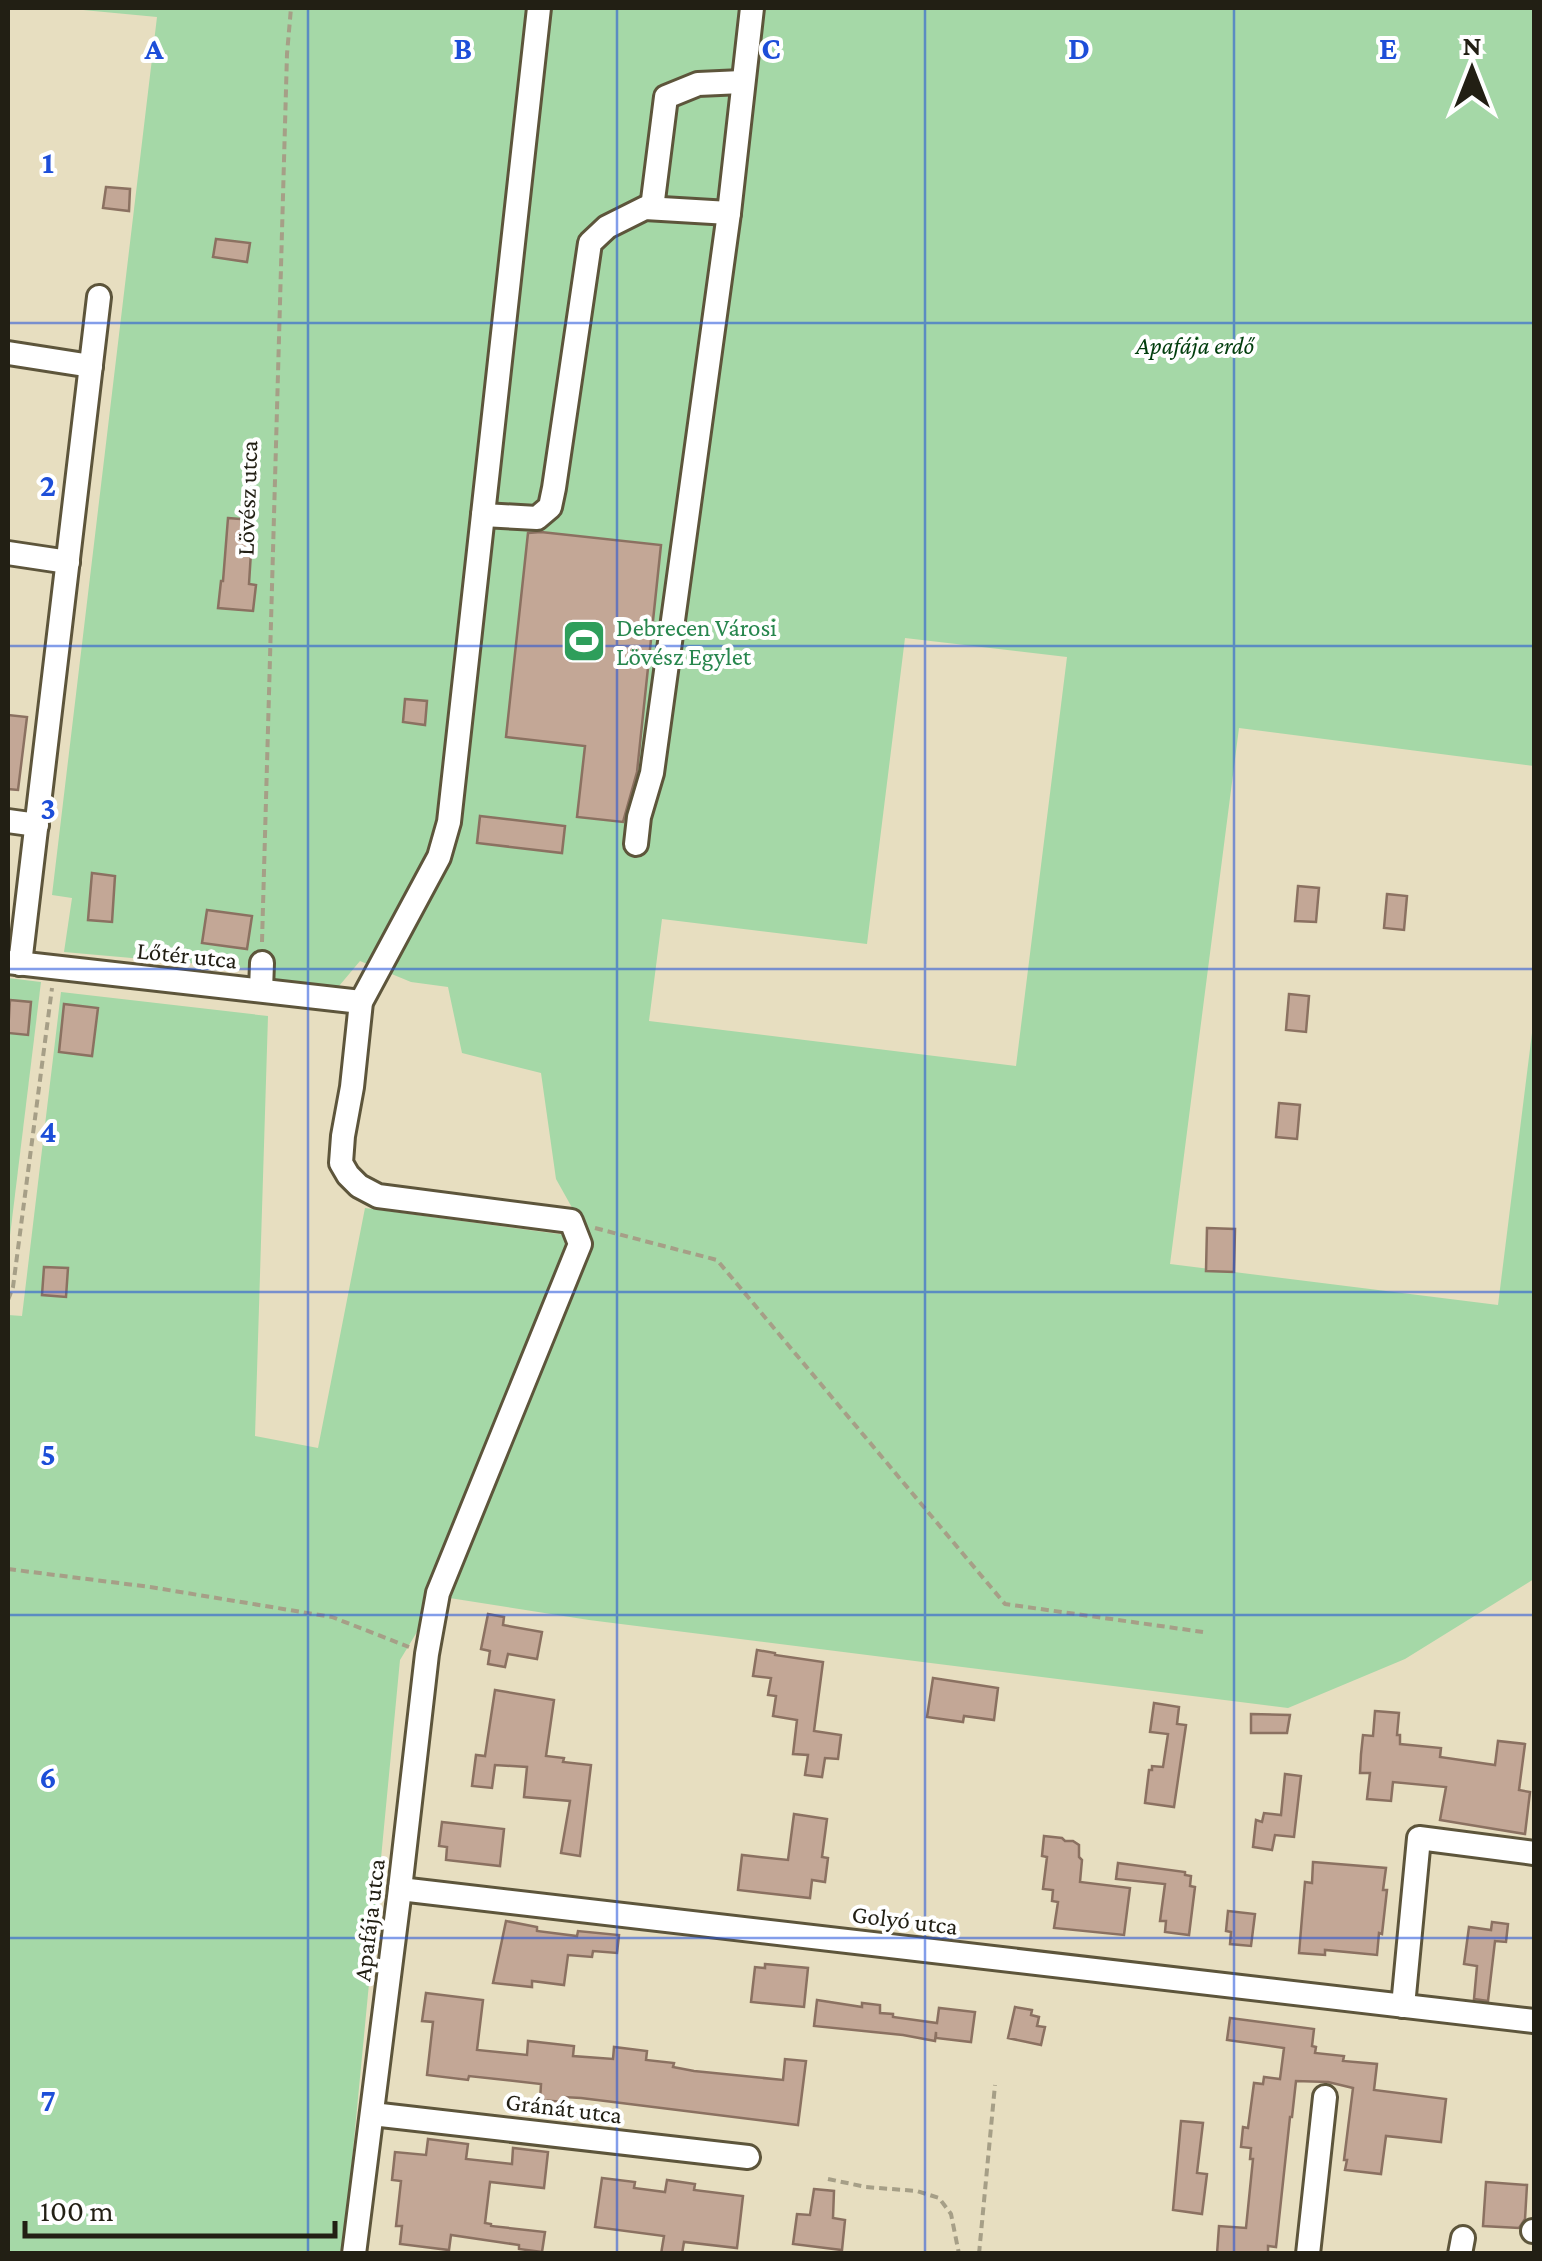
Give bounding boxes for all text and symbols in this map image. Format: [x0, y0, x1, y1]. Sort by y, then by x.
north arrow [1422, 20, 1522, 120]
text: A [143, 30, 164, 66]
text: B [454, 30, 472, 66]
text: C [761, 30, 781, 66]
text: D [1068, 30, 1090, 66]
text: E [1379, 30, 1397, 66]
text: N [1462, 30, 1482, 61]
text: 1 [42, 144, 54, 180]
park label: Apafája erdő [1134, 332, 1256, 360]
street label: Lövész utca [231, 439, 263, 556]
text: 2 [40, 467, 56, 503]
place label: Debrecen Városi Lövész Egylet [616, 614, 777, 671]
sports icon: Debrecen Városi Lövész Egylet [561, 618, 607, 664]
text: 3 [40, 790, 56, 826]
street label: Lőtér utca [135, 936, 239, 974]
text: 4 [39, 1113, 57, 1149]
text: 5 [40, 1436, 56, 1472]
text: 6 [39, 1759, 57, 1795]
street label: Apafája utca [348, 1857, 391, 1983]
street label: Golyó utca [850, 1900, 960, 1941]
text: 7 [40, 2082, 56, 2118]
street label: Gránát utca [504, 2087, 624, 2129]
scale bar [25, 2176, 335, 2238]
text: 100 m [40, 2194, 114, 2227]

